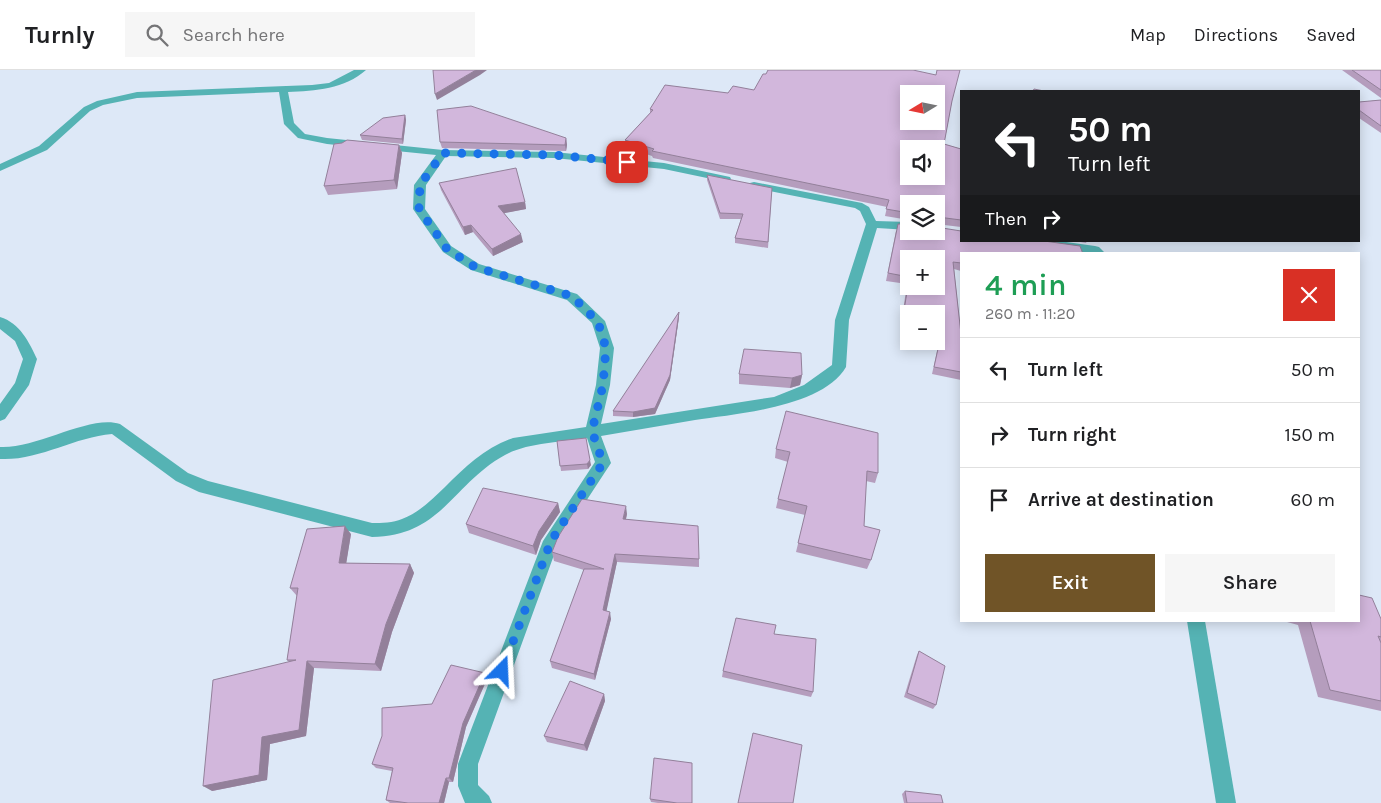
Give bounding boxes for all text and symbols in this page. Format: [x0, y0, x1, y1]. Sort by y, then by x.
search box [125, 12, 475, 57]
text: Turnly [25, 21, 95, 49]
icon: search [143, 21, 171, 49]
text: Search here [183, 24, 285, 46]
text: Map [1130, 24, 1166, 46]
text: Directions [1194, 24, 1278, 46]
text: Saved [1306, 24, 1356, 46]
north arrow [900, 85, 945, 130]
map controls [900, 85, 945, 350]
text: 50 m [1068, 109, 1153, 150]
icon: left [985, 110, 1050, 175]
button: sound [900, 140, 945, 185]
pin [606, 141, 648, 183]
icon: arrive [613, 148, 641, 176]
text: Turn left [1068, 151, 1151, 177]
button: layers [900, 195, 945, 240]
icon: right [1037, 205, 1065, 233]
text: Then [985, 208, 1027, 230]
button: + [900, 250, 945, 295]
text: 4 min [985, 267, 1066, 303]
button: close [1283, 269, 1335, 321]
text: 260 m · 11:20 [985, 304, 1075, 323]
button: − [900, 305, 945, 350]
icon: left [985, 356, 1013, 384]
text: Turn left [1028, 359, 1103, 381]
text: 50 m [1291, 359, 1335, 381]
icon: right [985, 421, 1013, 449]
text: Turn right [1028, 424, 1117, 446]
text: 150 m [1284, 424, 1335, 446]
icon: arrive [985, 486, 1013, 514]
text: Arrive at destination [1028, 489, 1214, 511]
text: 60 m [1291, 489, 1335, 511]
button: Exit [985, 554, 1155, 612]
button: Share [1165, 554, 1335, 612]
position arrow [475, 644, 527, 696]

